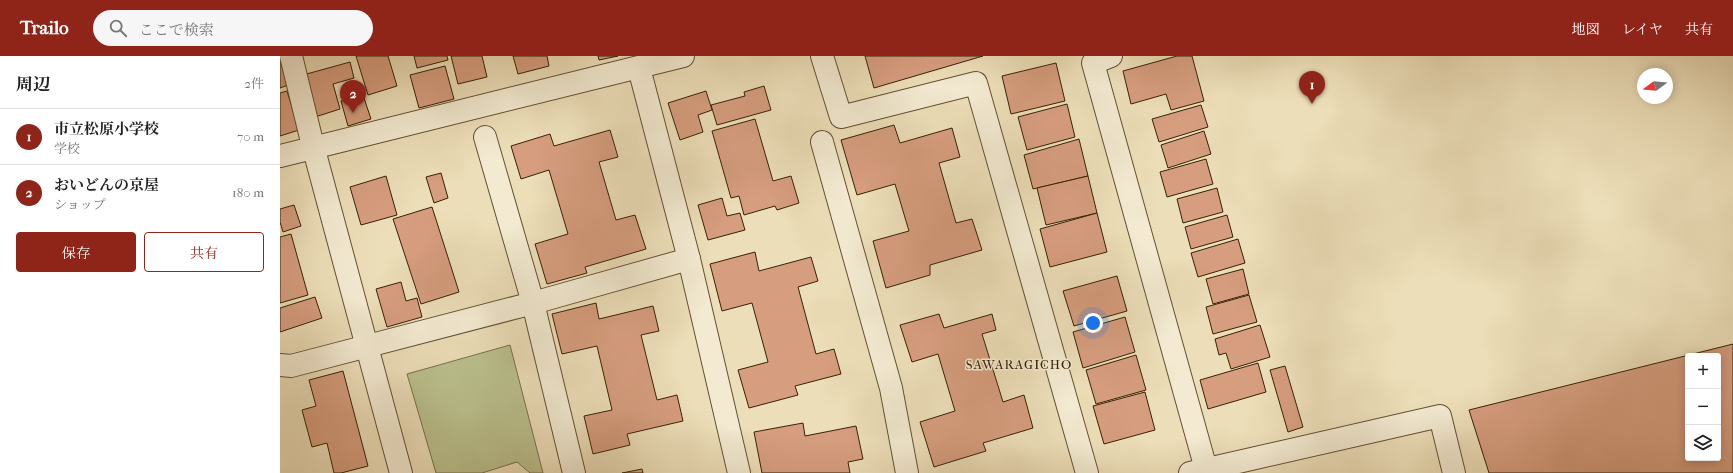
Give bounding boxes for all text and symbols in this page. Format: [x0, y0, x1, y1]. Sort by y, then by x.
search box [93, 10, 373, 46]
text: Trailo [20, 17, 69, 39]
icon: search [107, 17, 129, 39]
text: ここで検索 [139, 21, 214, 39]
text: 地図 [1572, 21, 1600, 38]
text: レイヤ [1622, 21, 1663, 38]
text: 共有 [1685, 21, 1713, 38]
north arrow [1637, 68, 1673, 104]
pin: 1 [1299, 71, 1325, 104]
text: 周辺 [16, 74, 50, 94]
text: 2件 [244, 76, 264, 91]
pin: 2 [340, 80, 366, 113]
text: 市立松原小学校 [54, 120, 159, 138]
text: 1 [27, 129, 31, 144]
text: 70 m [237, 129, 264, 144]
text: 学校 [54, 141, 80, 156]
text: おいどんの京屋 [54, 176, 159, 194]
text: 2 [26, 185, 32, 200]
text: 180 m [232, 185, 264, 200]
text: ショップ [54, 197, 106, 212]
button: 保存 [16, 232, 136, 272]
button: 共有 [144, 232, 264, 272]
your location [1083, 313, 1103, 333]
map controls [1685, 353, 1721, 461]
button: + [1685, 353, 1721, 389]
district label: SAWARAGICHO [966, 357, 1072, 372]
button: − [1685, 389, 1721, 425]
button: layers [1685, 425, 1721, 461]

